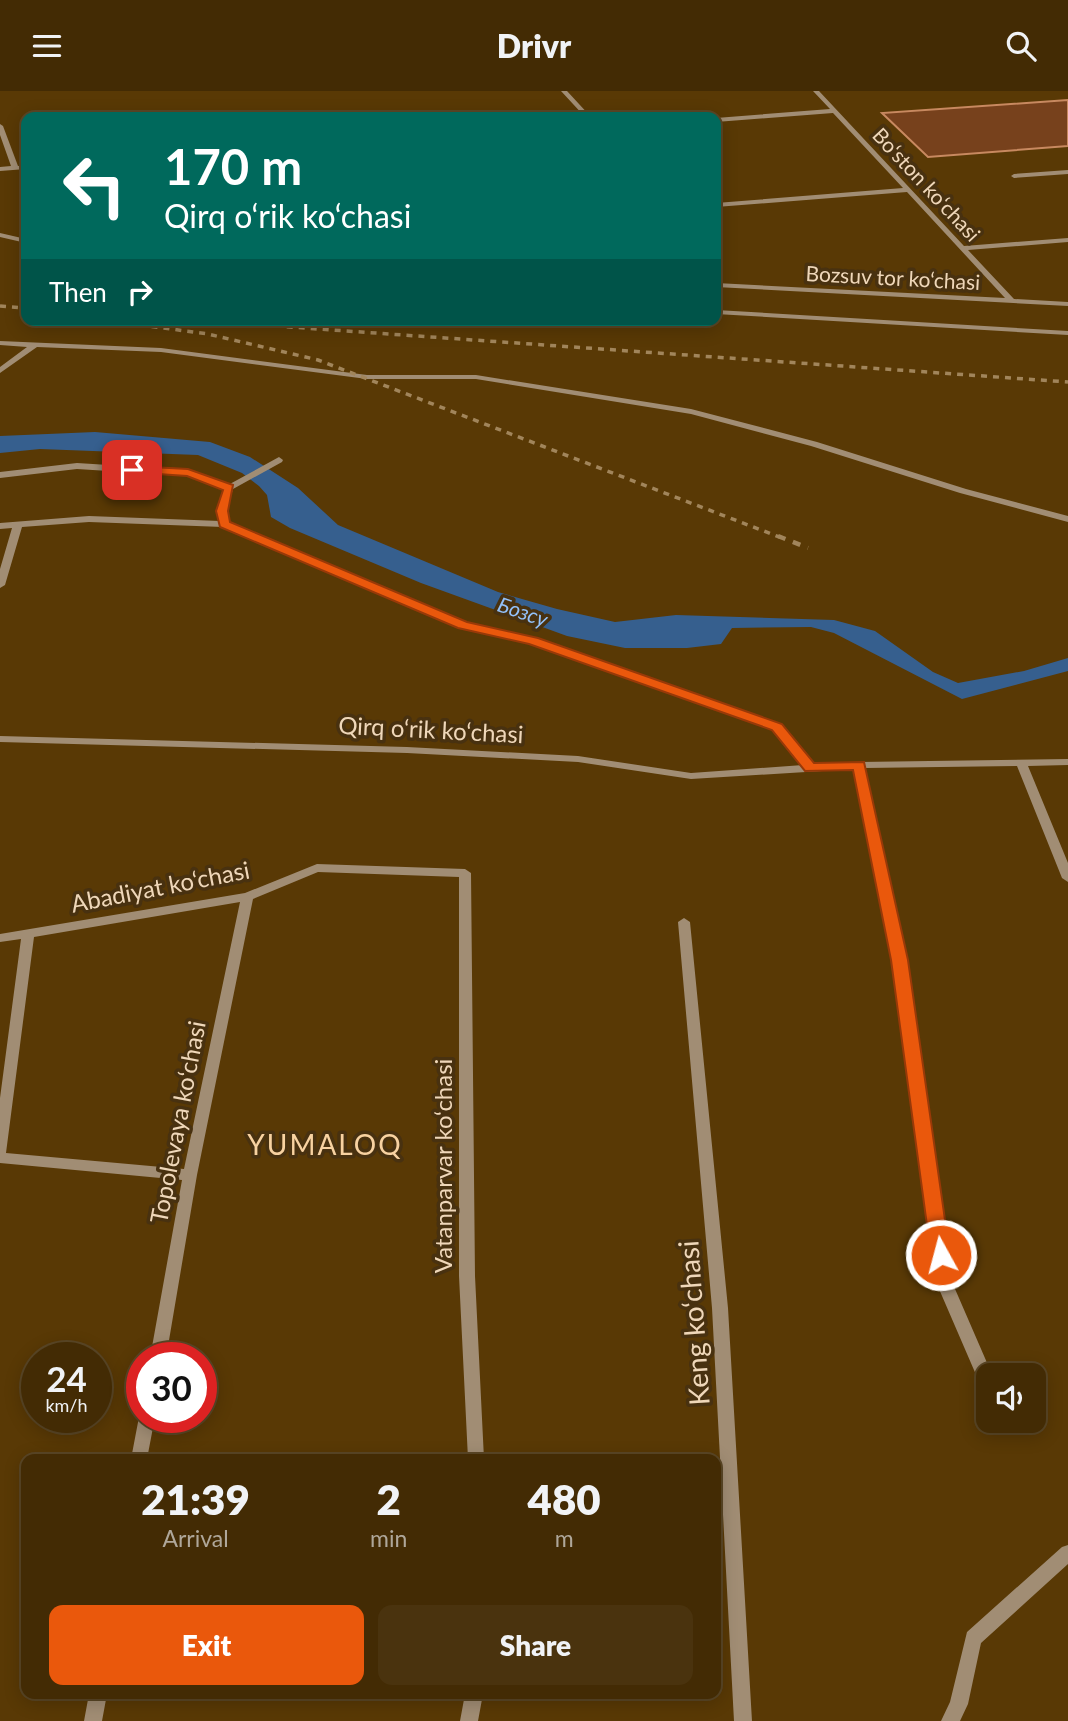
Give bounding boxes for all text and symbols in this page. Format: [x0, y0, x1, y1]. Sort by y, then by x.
text: Drivr [497, 26, 571, 65]
icon: menu [28, 27, 66, 65]
icon: search [1002, 27, 1040, 65]
street label: Bo‘ston ko‘chasi [868, 122, 986, 246]
text: 170 m [164, 137, 302, 195]
icon: left [49, 140, 140, 231]
text: Qirq o‘rik ko‘chasi [164, 196, 411, 235]
street label: Bozsuv tor ko‘chasi [805, 260, 981, 294]
icon: right [121, 273, 159, 311]
text: Then [49, 276, 107, 308]
pin [102, 440, 162, 500]
icon: arrive [113, 451, 151, 489]
water label: Бозсу [495, 591, 552, 631]
street label: Qirq o‘rik ko‘chasi [338, 710, 524, 748]
street label: Abadiyat ko‘chasi [68, 854, 252, 918]
street label: Topolevaya ko‘chasi [143, 1018, 211, 1226]
street label: Vatanparvar ko‘chasi [428, 1059, 457, 1273]
district label: YUMALOQ [247, 1127, 403, 1161]
position arrow [904, 1218, 978, 1292]
street label: Keng ko‘chasi [670, 1239, 716, 1407]
speed limit sign: 30 [126, 1342, 217, 1433]
text: 24 [46, 1357, 87, 1399]
map controls [976, 1363, 1046, 1433]
button: sound [976, 1363, 1046, 1433]
text: km/h [45, 1394, 88, 1416]
text: 21:39 [141, 1474, 250, 1524]
text: 2 [377, 1474, 401, 1524]
text: 480 [528, 1474, 601, 1524]
text: Arrival [162, 1524, 229, 1552]
text: min [370, 1524, 407, 1552]
text: m [555, 1524, 574, 1552]
button: Exit [49, 1605, 364, 1685]
button: Share [378, 1605, 693, 1685]

